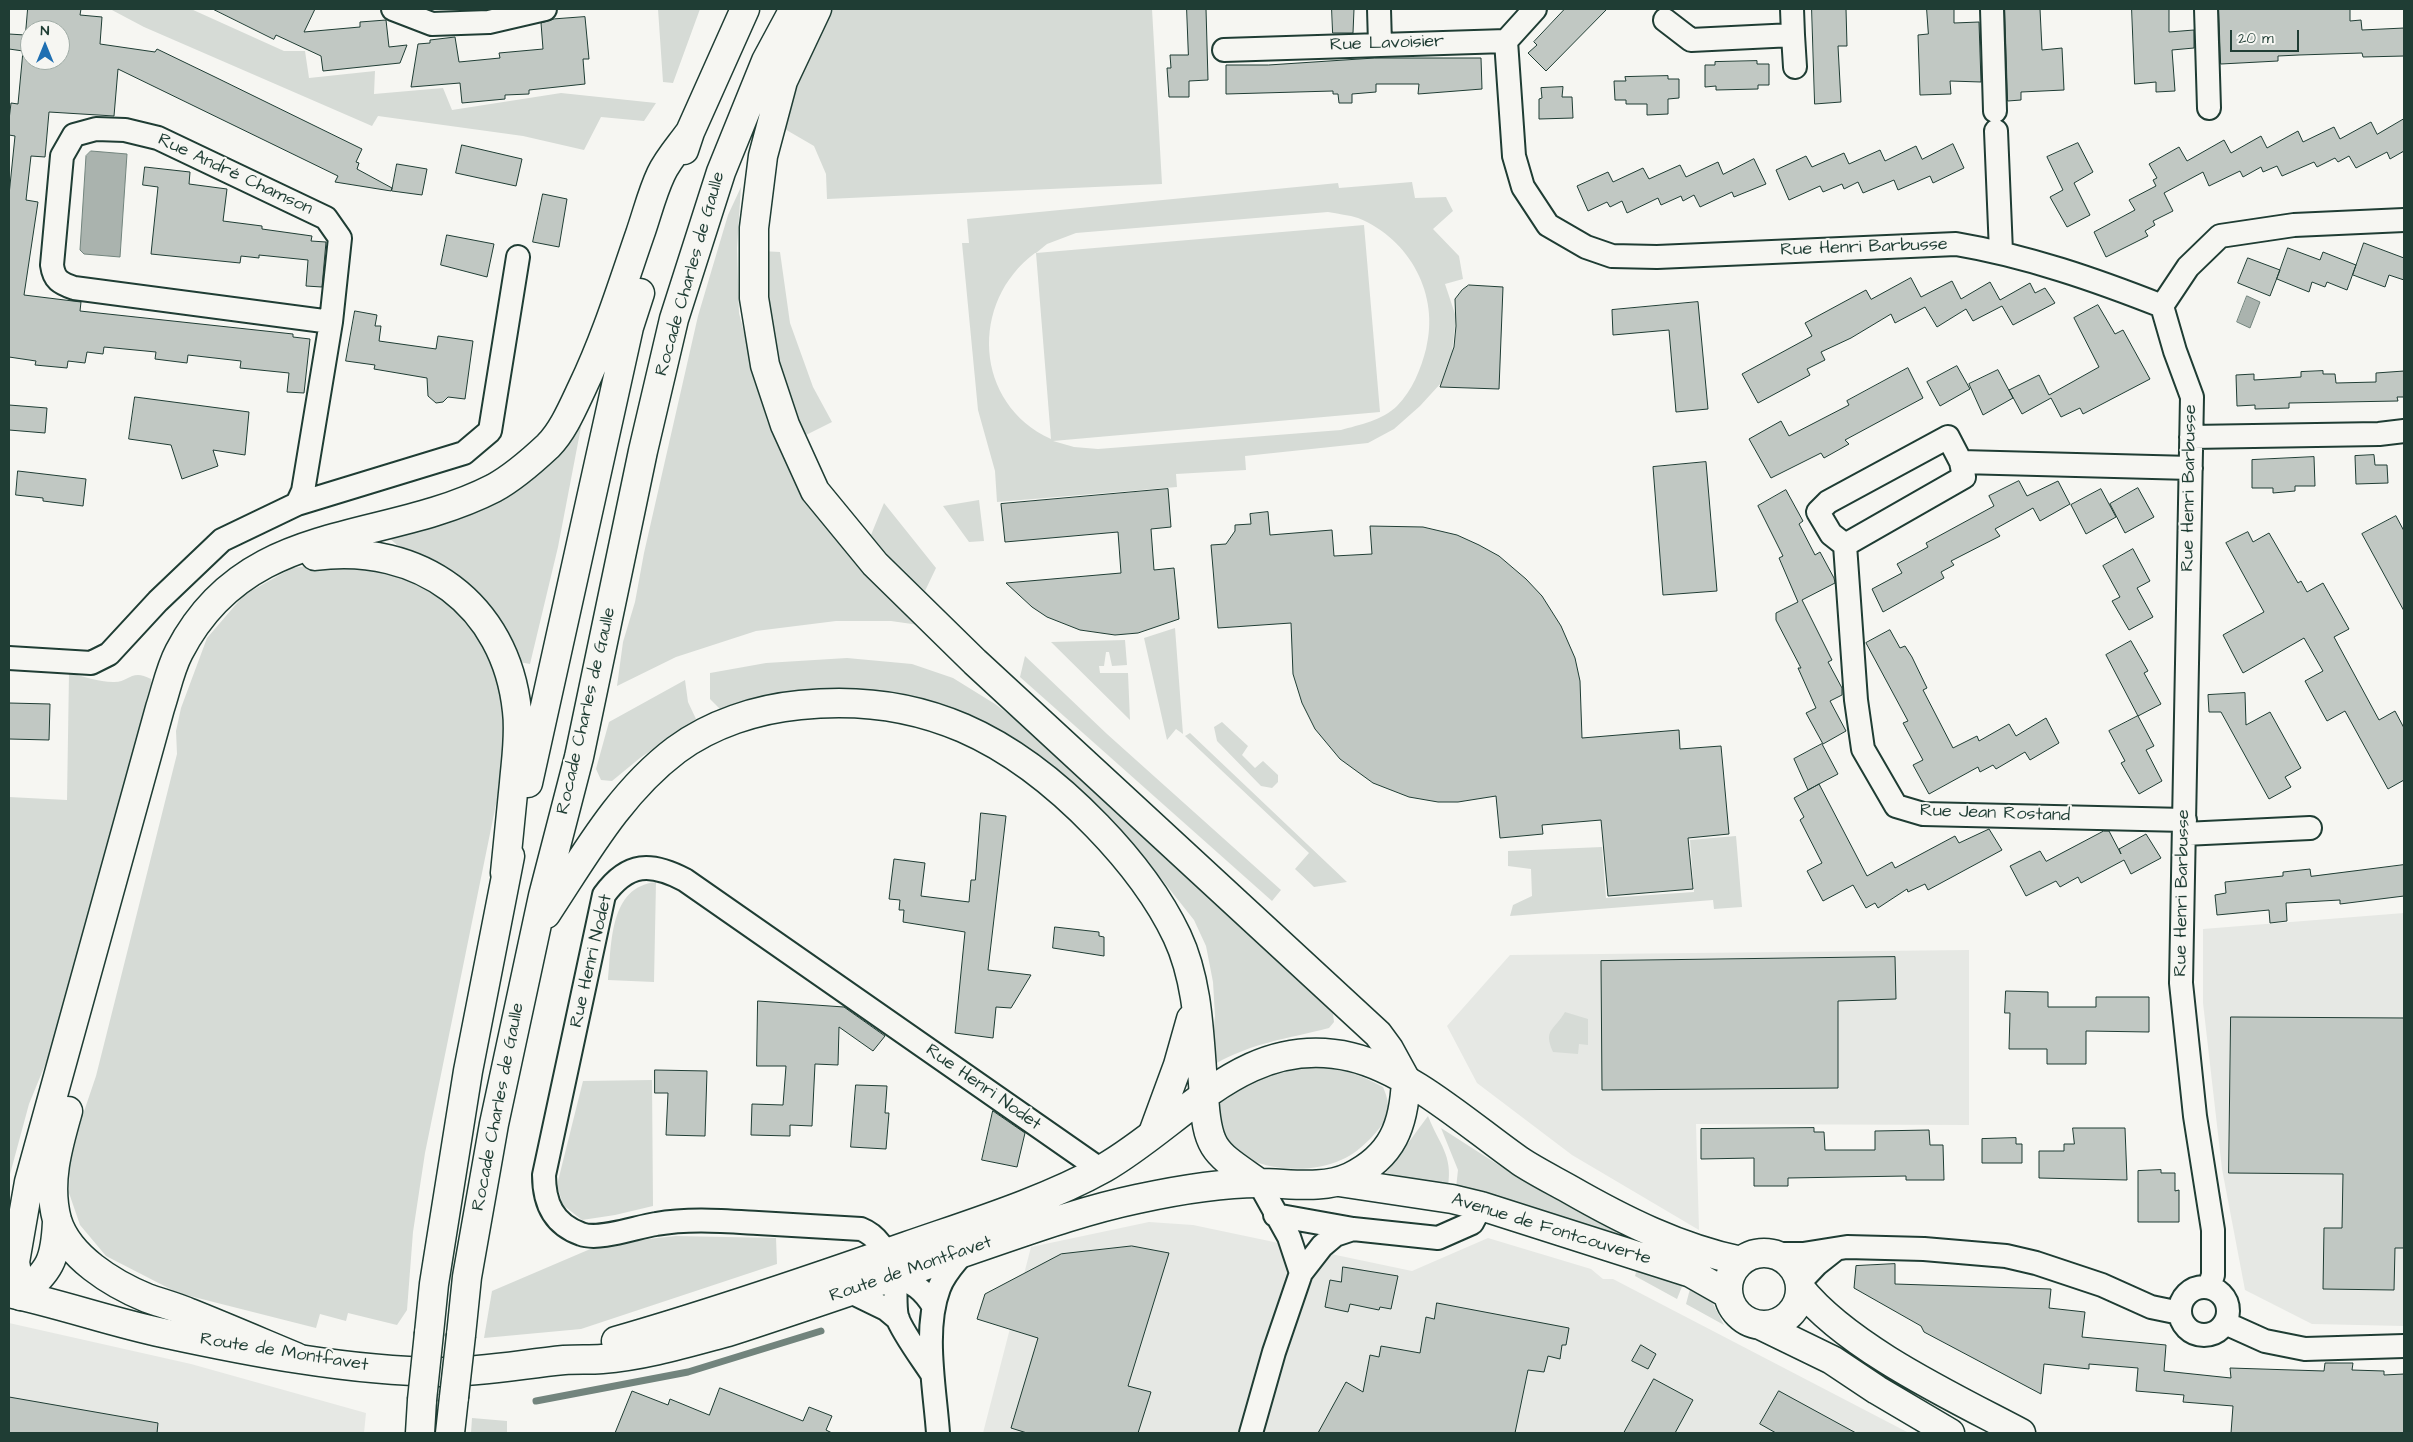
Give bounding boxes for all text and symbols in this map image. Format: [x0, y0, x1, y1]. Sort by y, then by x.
north arrow [20, 20, 70, 70]
scale bar [2233, 20, 2302, 52]
text: N [41, 21, 49, 41]
text: 20 m [2238, 28, 2274, 49]
street label: Rue Lavoisier [1330, 31, 1444, 57]
street label: Rue André Chamson [154, 130, 316, 220]
street label: Rocade Charles de Gaulle [651, 169, 731, 379]
street label: Rue Henri Barbusse [1780, 234, 1948, 262]
street label: Rue Henri Barbusse [2178, 404, 2202, 572]
street label: Rocade Charles de Gaulle [553, 605, 621, 817]
street label: Rue Jean Rostand [1920, 801, 2070, 827]
street label: Rue Henri Barbusse [2171, 809, 2195, 977]
street label: Rue Henri Nodet [566, 892, 618, 1030]
street label: Rocade Charles de Gaulle [468, 1001, 530, 1213]
street label: Rue Henri Nodet [921, 1040, 1045, 1136]
street label: Avenue de Fontcouverte [1449, 1189, 1653, 1271]
street label: Route de Montfavet [827, 1232, 995, 1308]
street label: Route de Montfavet [198, 1329, 370, 1377]

